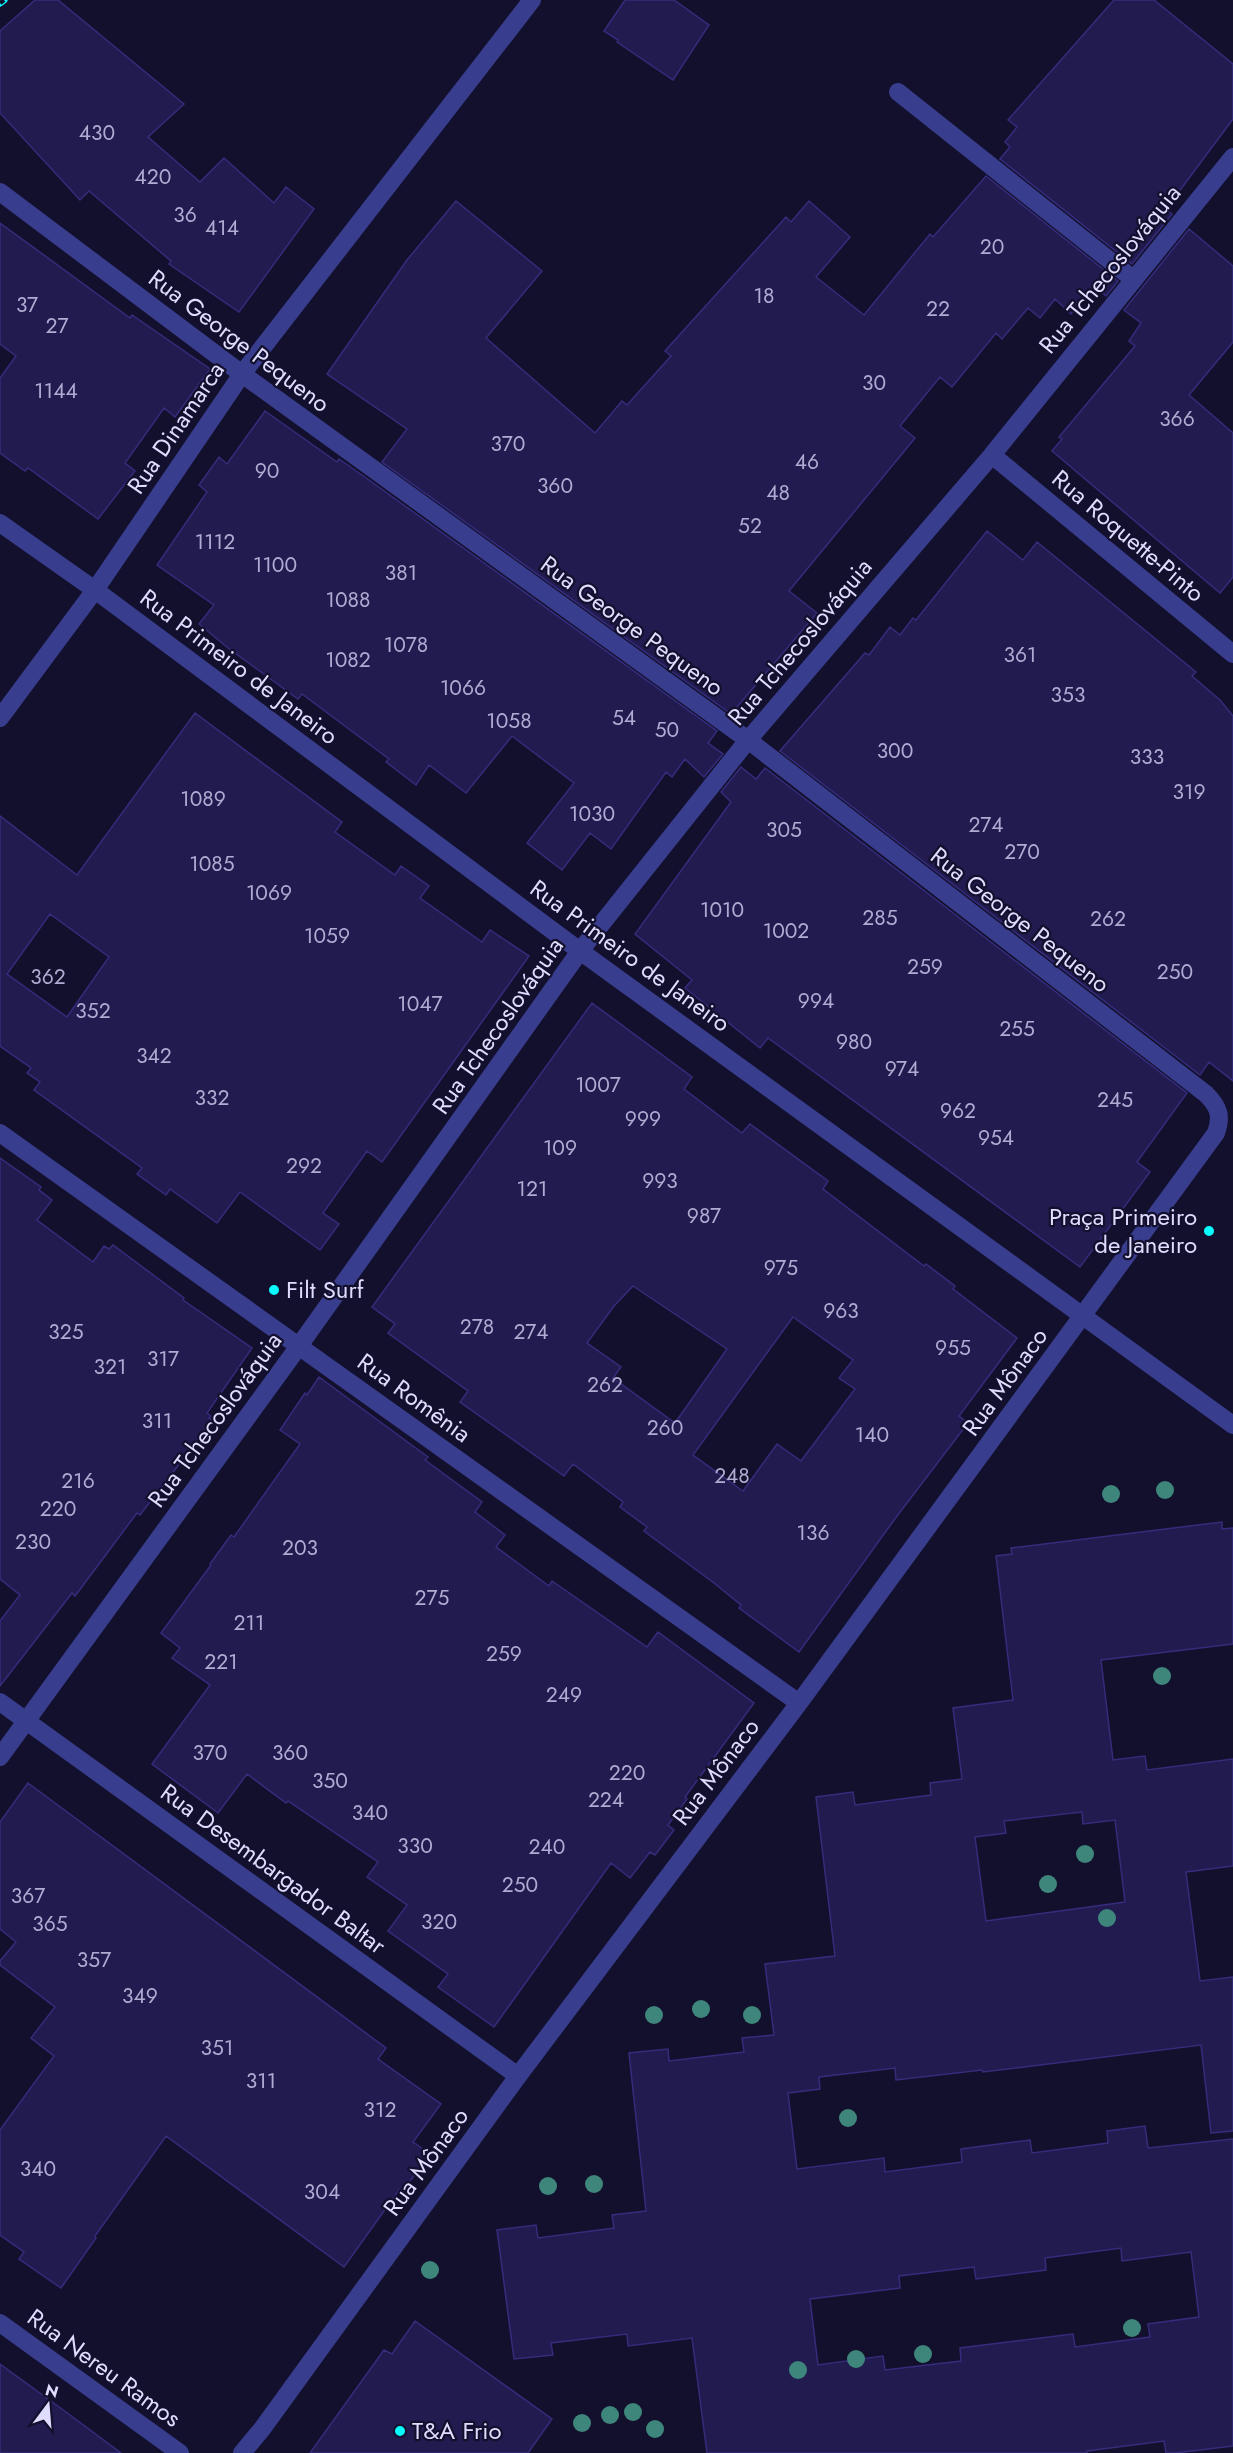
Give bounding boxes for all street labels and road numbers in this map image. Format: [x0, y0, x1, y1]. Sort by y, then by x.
street label: Rua Tchecoslováquia [1030, 177, 1189, 361]
street label: Rua George Pequeno [141, 261, 337, 421]
street label: Rua Dinamarca [118, 355, 233, 501]
street label: Rua Roquette-Pinto [1044, 461, 1212, 610]
street label: Rua George Pequeno [533, 547, 731, 704]
street label: Rua Tchecoslováquia [719, 550, 880, 733]
street label: Rua Primeiro de Janeiro [133, 580, 346, 753]
street label: Rua George Pequeno [923, 838, 1117, 1001]
street label: Rua Primeiro de Janeiro [523, 871, 738, 1040]
street label: Rua Tchecoslováquia [423, 930, 572, 1121]
street label: Rua Mônaco [953, 1320, 1056, 1443]
street label: Rua Tchecoslováquia [139, 1325, 290, 1514]
street label: Rua Romênia [350, 1344, 478, 1451]
street label: Rua Mônaco [664, 1711, 768, 1833]
street label: Rua Desembargador Baltar [153, 1775, 394, 1963]
street label: Rua Mônaco [374, 2100, 477, 2223]
street label: Rua Nereu Ramos [22, 2303, 186, 2433]

